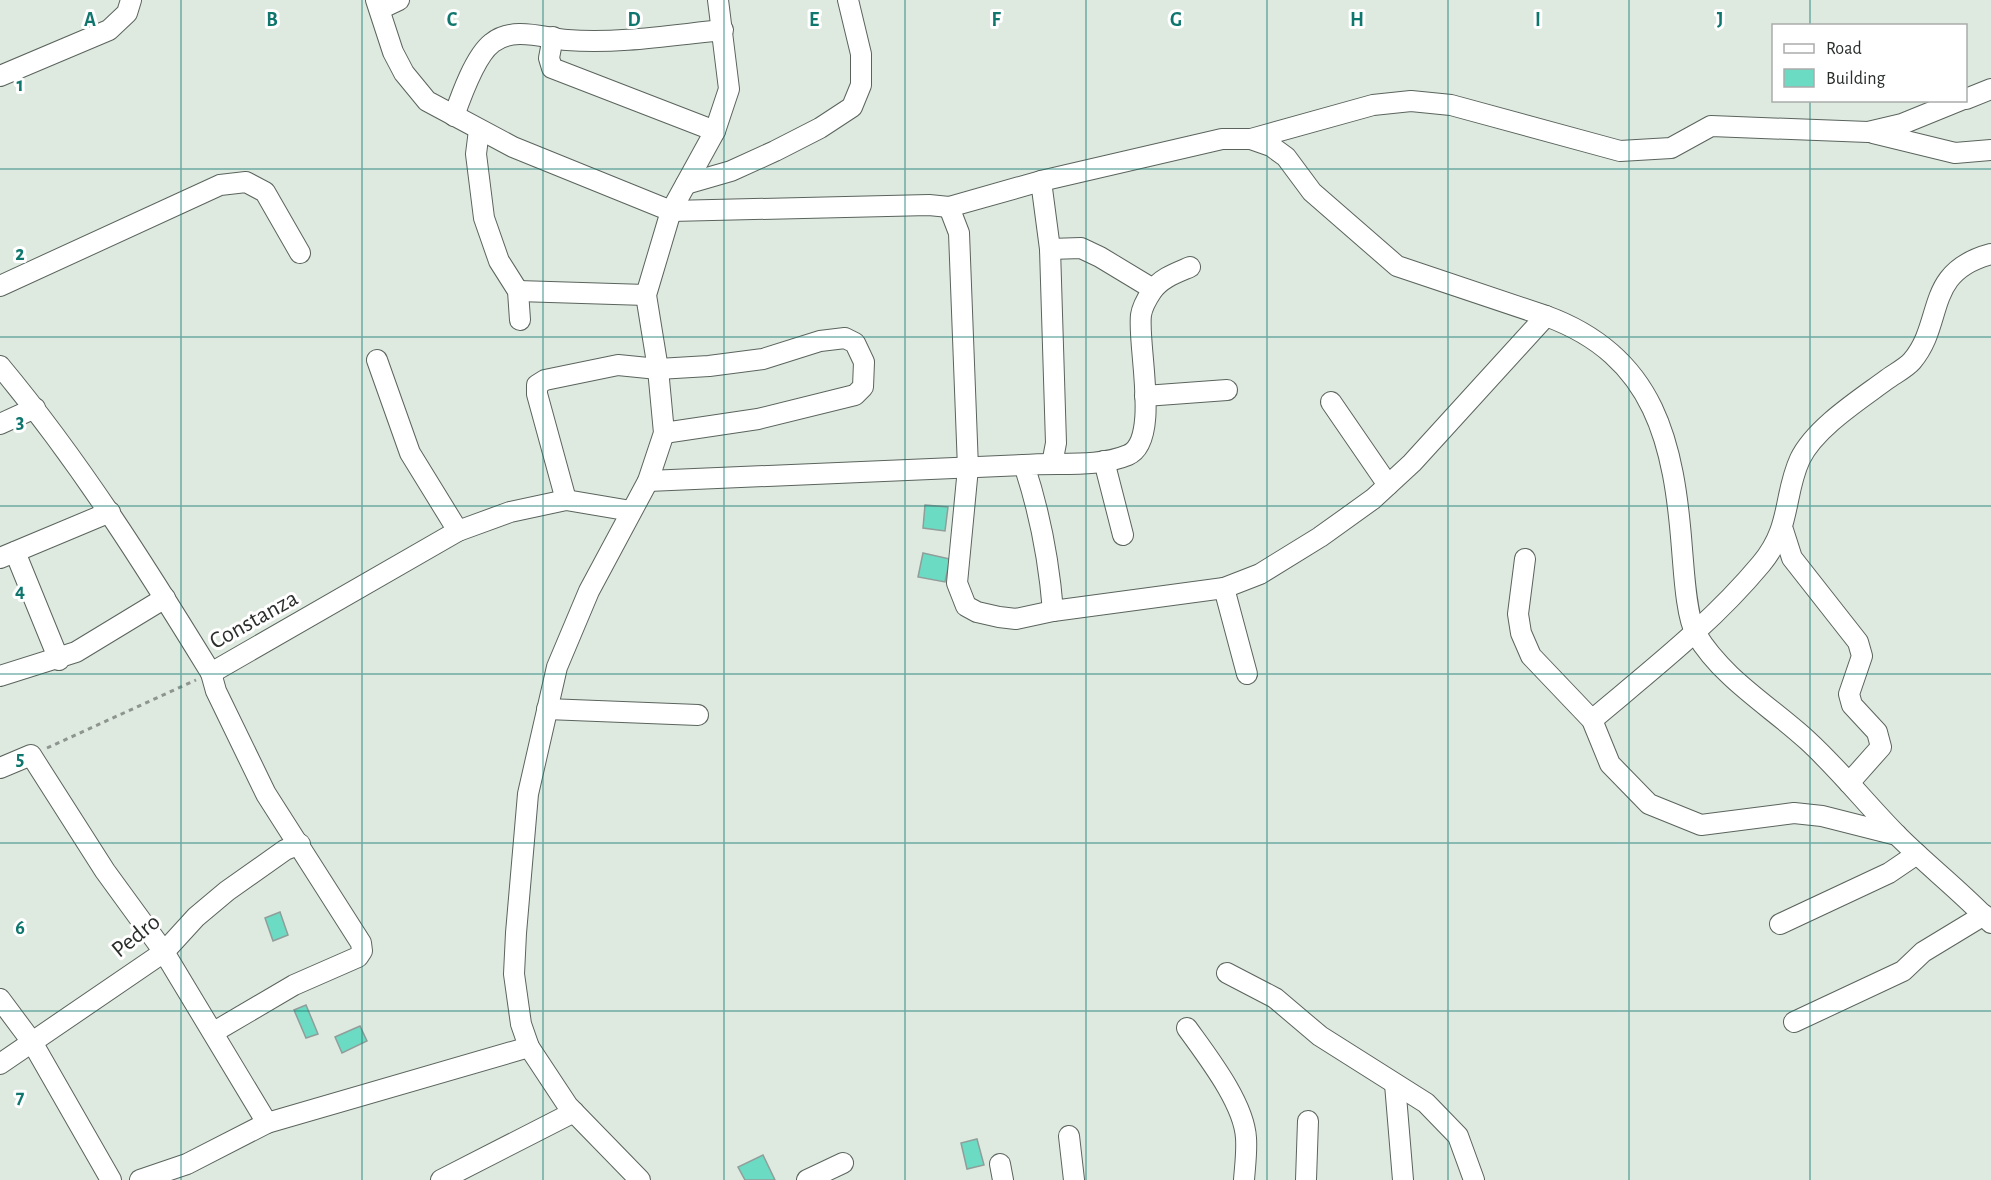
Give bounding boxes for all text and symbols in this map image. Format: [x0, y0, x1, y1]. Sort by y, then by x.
text: A [84, 10, 96, 30]
text: B [266, 10, 278, 30]
text: C [447, 10, 458, 30]
text: D [627, 10, 641, 30]
text: E [809, 10, 819, 30]
text: F [991, 10, 1001, 30]
text: G [1170, 10, 1182, 30]
text: H [1350, 10, 1364, 30]
text: I [1535, 10, 1541, 30]
text: J [1717, 10, 1723, 30]
legend [1772, 24, 1967, 102]
text: Road [1826, 40, 1862, 58]
text: Building [1826, 70, 1886, 88]
text: 1 [16, 75, 24, 95]
text: 2 [15, 244, 25, 264]
text: 3 [16, 412, 24, 432]
text: 4 [15, 581, 25, 601]
street label: Constanza [206, 586, 302, 654]
text: 5 [16, 749, 24, 769]
street label: Pedro [107, 910, 165, 962]
text: 6 [15, 918, 25, 938]
text: 7 [16, 1087, 25, 1107]

